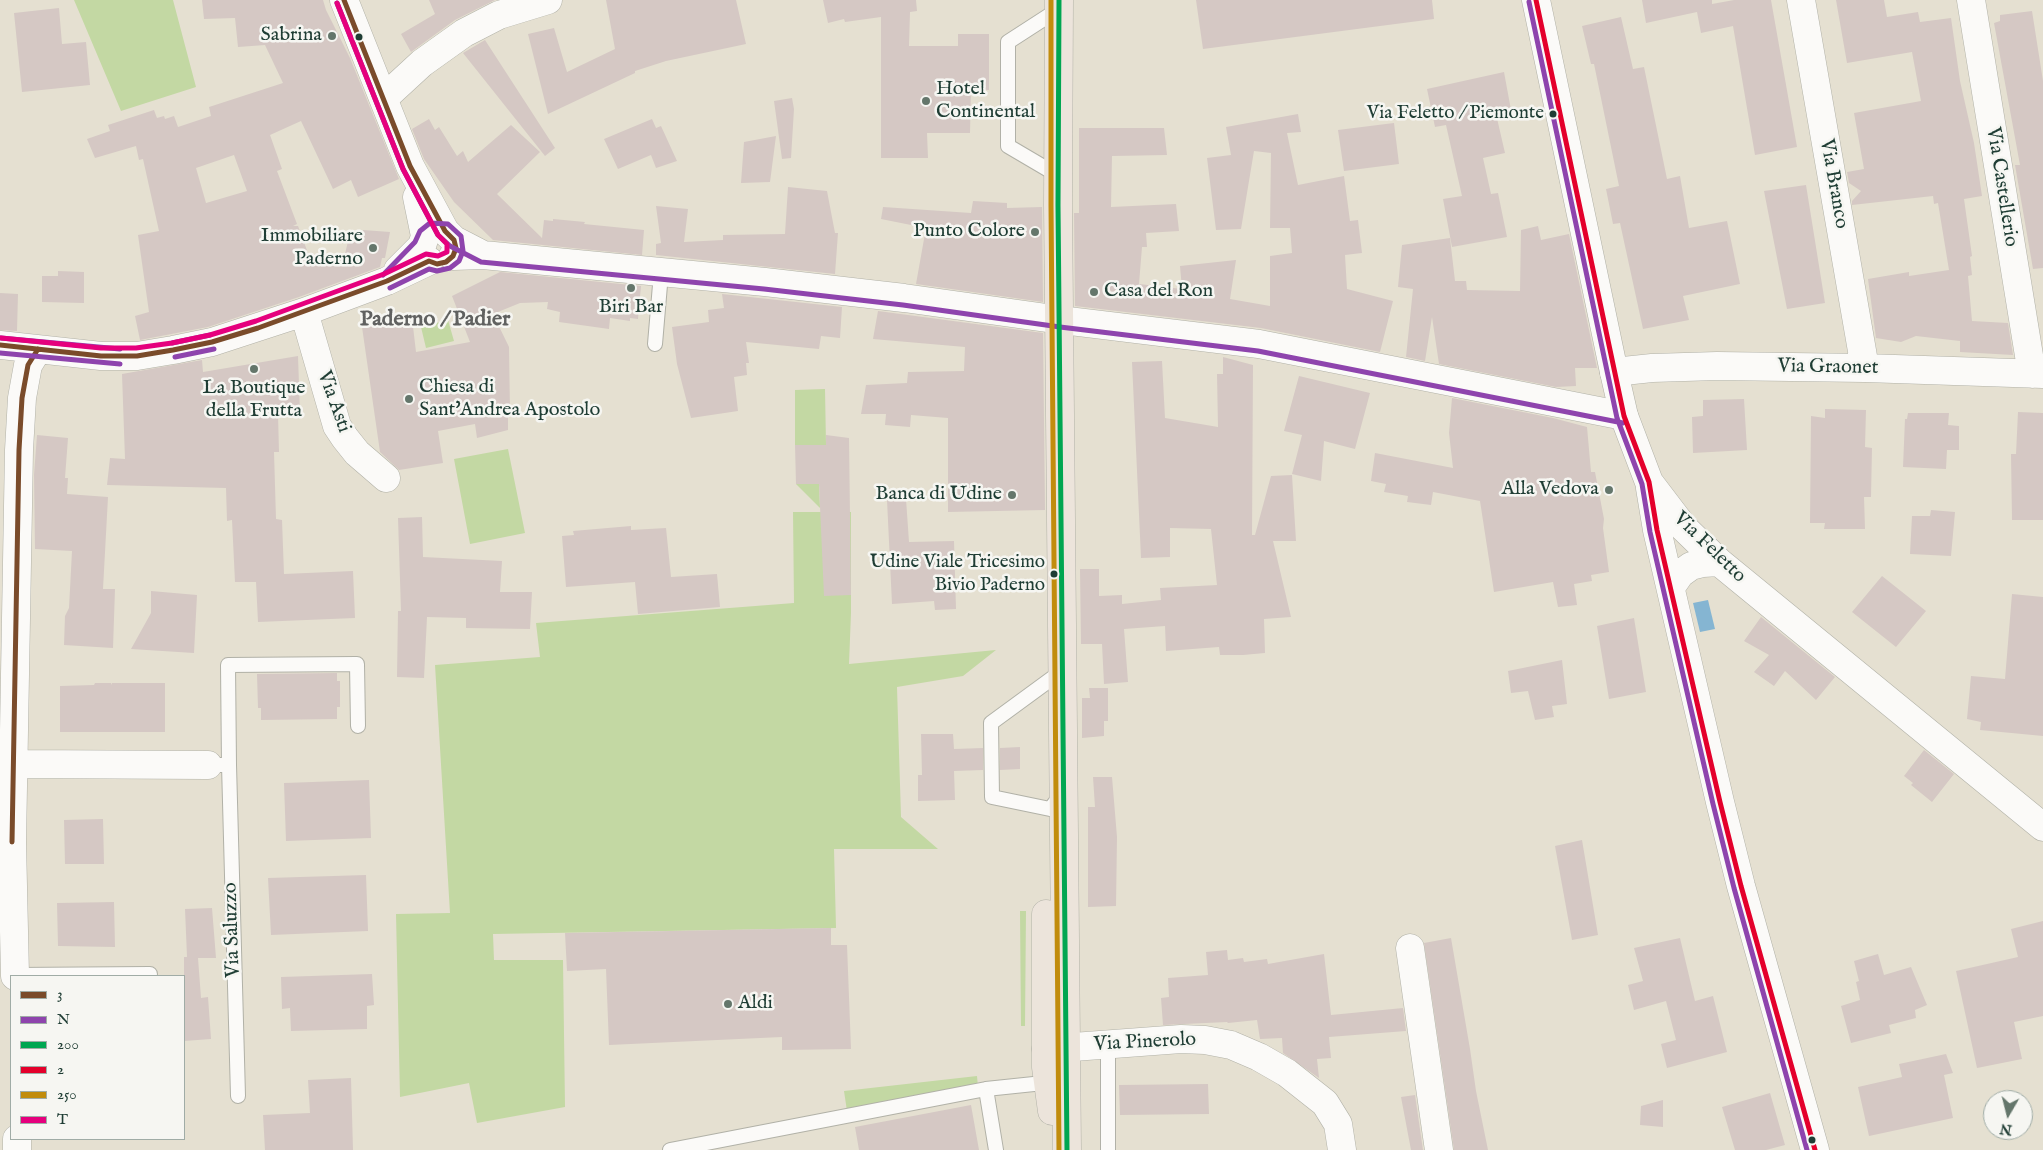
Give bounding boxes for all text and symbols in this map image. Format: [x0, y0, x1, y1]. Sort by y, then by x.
place label: Sabrina [260, 24, 322, 48]
marker: Sabrina [326, 30, 338, 42]
unlabelled marker [354, 32, 364, 42]
place label: Hotel Continental [936, 78, 1035, 125]
marker: Hotel Continental [920, 95, 932, 107]
place label: Via Feletto / Piemonte [1367, 103, 1544, 125]
marker: Via Feletto / Piemonte [1548, 109, 1558, 119]
street label: Via Castellerio [1980, 125, 2022, 249]
street label: Via Branco [1813, 137, 1853, 231]
place label: Punto Colore [913, 220, 1025, 244]
place label: Immobiliare Paderno [261, 225, 363, 272]
marker: Punto Colore [1029, 226, 1041, 238]
marker: Immobiliare Paderno [367, 242, 379, 254]
place label: Casa del Ron [1104, 280, 1213, 304]
marker: Biri Bar [625, 282, 637, 294]
marker: Casa del Ron [1088, 286, 1100, 298]
place label: Biri Bar [599, 296, 663, 320]
district label: Paderno / Padier [360, 307, 510, 333]
street label: Via Graonet [1777, 355, 1879, 381]
marker: La Boutique della Frutta [248, 363, 260, 375]
street label: Via Asti [311, 368, 355, 436]
place label: Chiesa di Sant'Andrea Apostolo [419, 376, 600, 423]
place label: La Boutique della Frutta [202, 377, 306, 424]
marker: Chiesa di Sant'Andrea Apostolo [403, 393, 415, 405]
place label: Alla Vedova [1502, 478, 1599, 502]
place label: Banca di Udine [875, 483, 1002, 507]
marker: Alla Vedova [1603, 484, 1615, 496]
marker: Banca di Udine [1006, 489, 1018, 501]
street label: Via Feletto [1668, 507, 1750, 589]
place label: Udine Viale Tricesimo Bivio Paderno [870, 552, 1045, 596]
marker: Udine Viale Tricesimo Bivio Paderno [1049, 569, 1059, 579]
street label: Via Saluzzo [219, 882, 247, 978]
legend [10, 975, 185, 1140]
text: 3 [57, 985, 63, 1004]
place label: Aldi [738, 992, 773, 1016]
marker: Aldi [722, 998, 734, 1010]
text: N [57, 1010, 70, 1029]
street label: Via Pinerolo [1093, 1028, 1197, 1058]
text: 200 [57, 1035, 79, 1054]
text: 2 [57, 1060, 64, 1079]
text: 250 [57, 1085, 77, 1104]
north arrow [1983, 1090, 2033, 1140]
text: T [57, 1110, 68, 1129]
text: N [1999, 1119, 2013, 1139]
unlabelled marker [1807, 1135, 1817, 1145]

